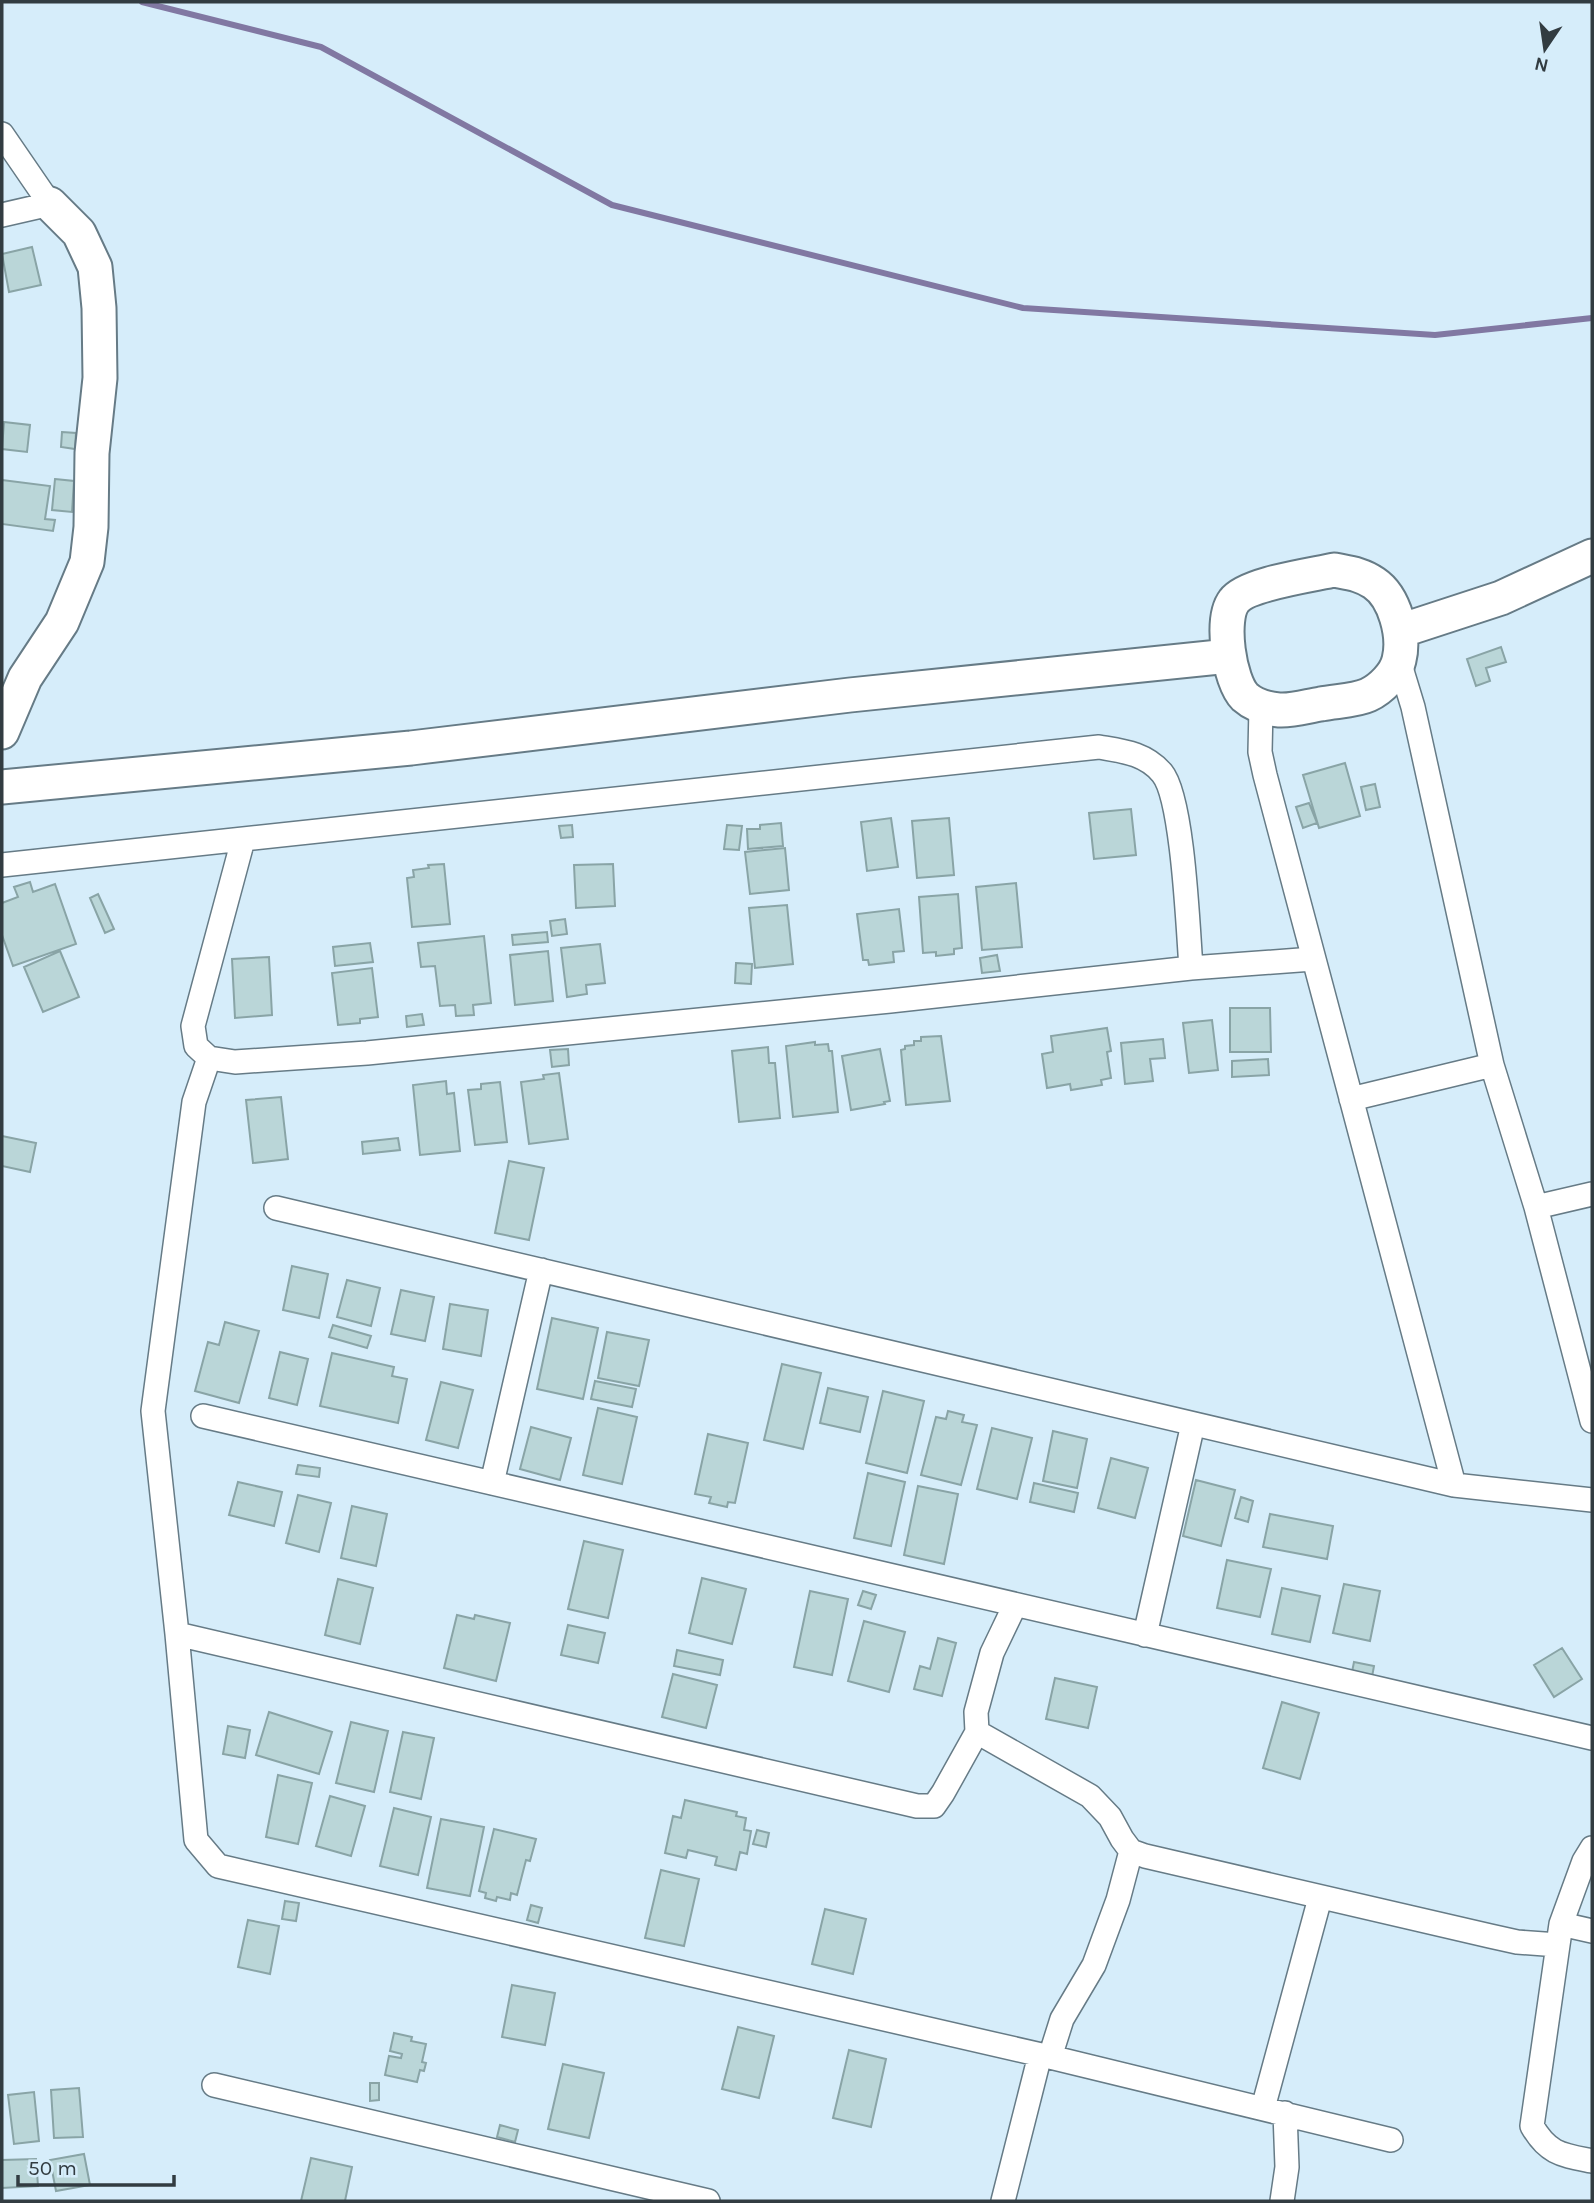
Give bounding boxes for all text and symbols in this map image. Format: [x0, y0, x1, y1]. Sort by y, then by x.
north arrow [1510, 14, 1580, 84]
text: N [1532, 52, 1551, 77]
scale bar [18, 2144, 173, 2188]
text: 50 m [28, 2156, 77, 2180]

